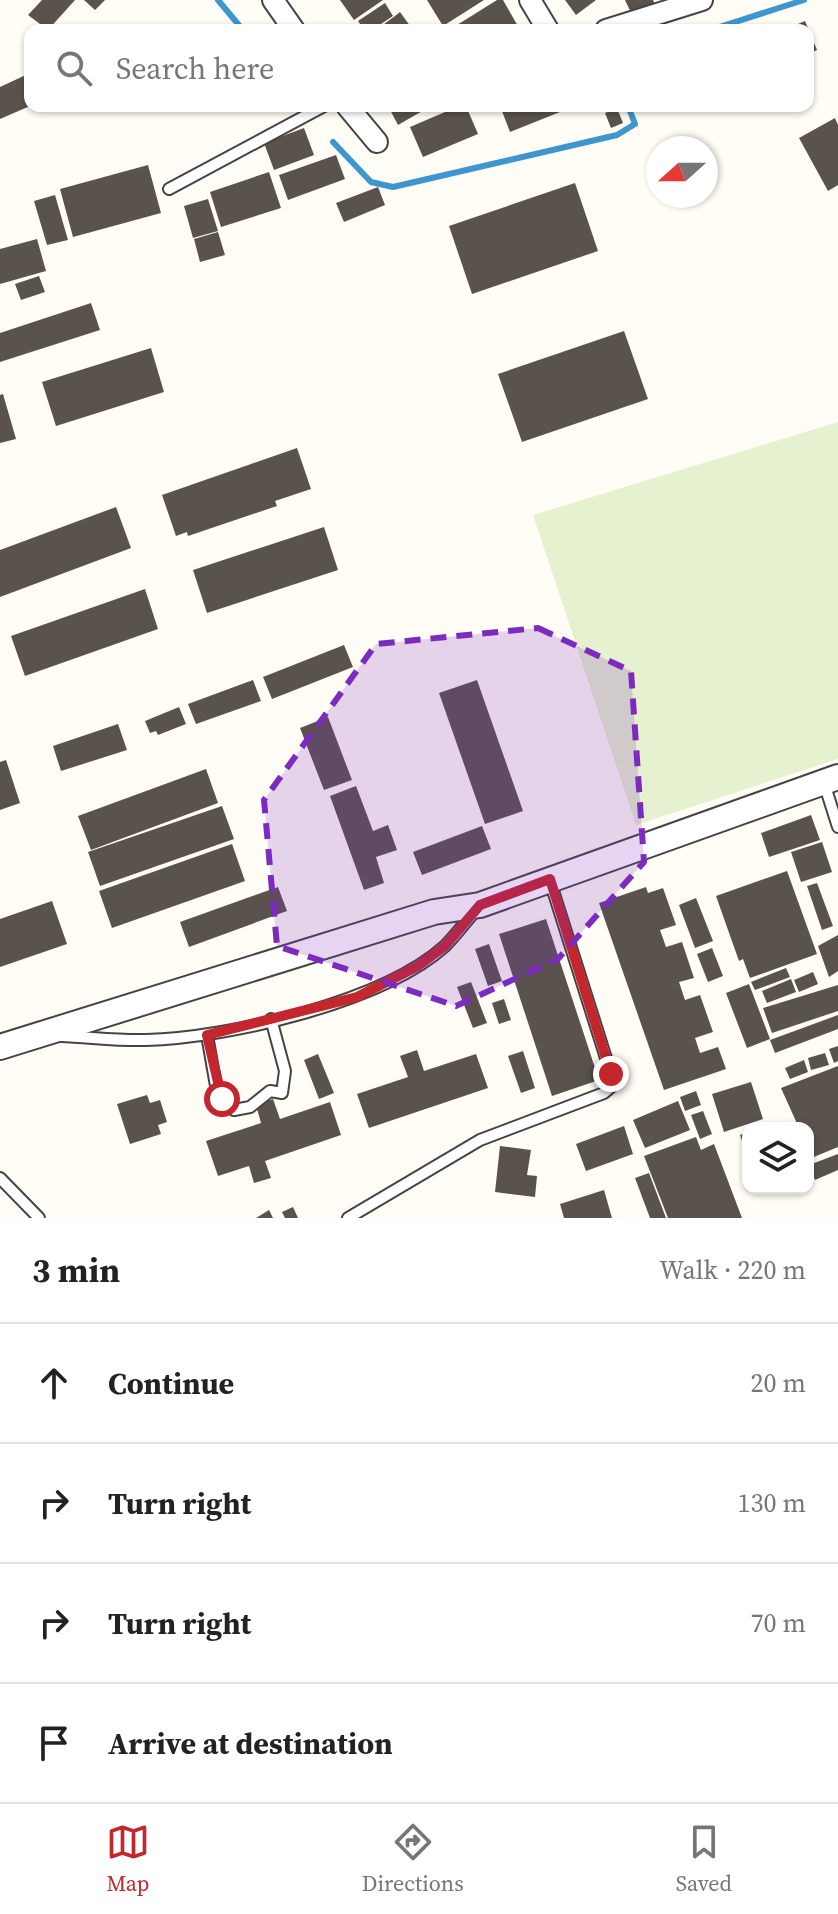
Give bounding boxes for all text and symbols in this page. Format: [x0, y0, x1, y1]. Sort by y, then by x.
search box [24, 24, 814, 112]
icon: search [52, 46, 96, 90]
text: Search here [116, 48, 274, 89]
north arrow [646, 136, 718, 208]
route end [593, 1056, 629, 1092]
route start [204, 1081, 240, 1117]
map controls [742, 1122, 814, 1194]
button: layers [742, 1122, 814, 1194]
text: 3 min [32, 1247, 120, 1293]
text: Walk · 220 m [659, 1252, 806, 1288]
icon: ahead [32, 1361, 76, 1405]
text: Continue [108, 1363, 234, 1404]
text: 20 m [751, 1365, 806, 1401]
icon: right [32, 1481, 76, 1525]
text: Turn right [108, 1483, 251, 1524]
text: 130 m [738, 1485, 806, 1521]
icon: right [32, 1601, 76, 1645]
text: Turn right [108, 1603, 251, 1644]
text: 70 m [751, 1605, 806, 1641]
icon: arrive [32, 1721, 76, 1765]
text: Arrive at destination [108, 1723, 393, 1764]
tab: Map [106, 1820, 150, 1898]
tab: Directions [362, 1820, 464, 1898]
tab: Saved [676, 1820, 732, 1898]

